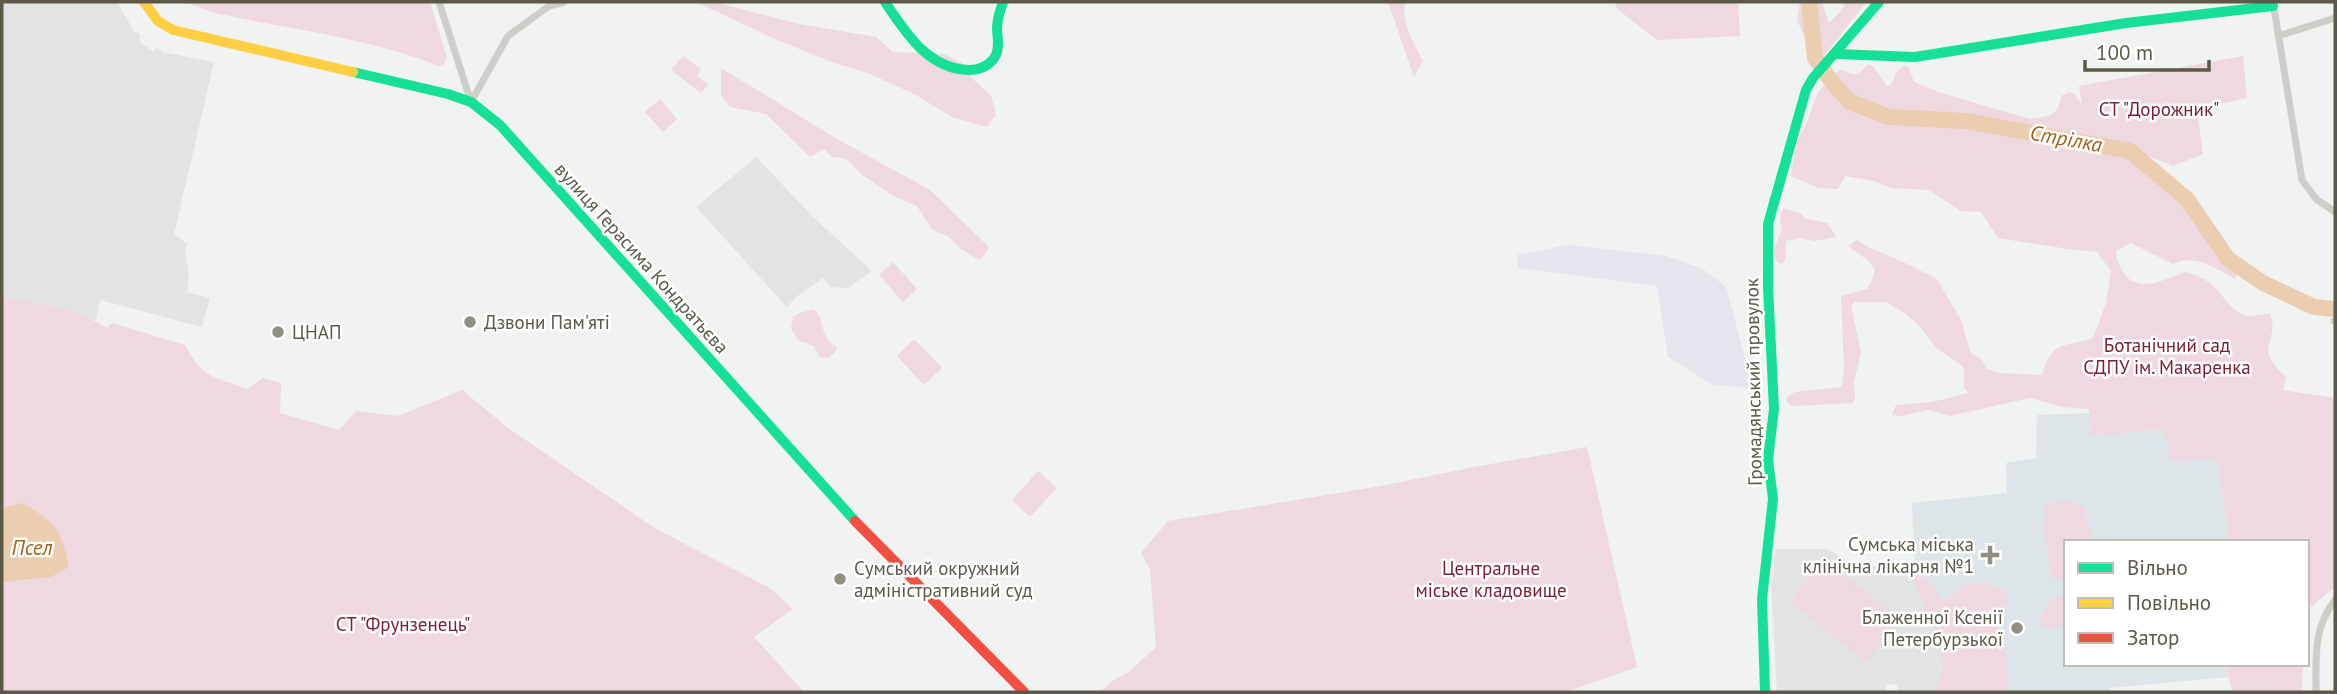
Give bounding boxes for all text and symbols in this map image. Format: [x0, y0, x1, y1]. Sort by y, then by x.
scale bar [2085, 28, 2209, 72]
text: 100 m [2096, 39, 2153, 66]
park label: СТ "Дорожник" [2099, 97, 2219, 121]
water label: Стрілка [2028, 119, 2105, 158]
street label: вулиця Герасима Кондратьєва [550, 158, 734, 358]
street label: Громадянський провулок [1739, 278, 1767, 486]
place label: Дзвони Пам'яті [484, 310, 610, 334]
marker: Дзвони Пам'яті [462, 314, 478, 330]
place label: ЦНАП [292, 320, 341, 344]
marker: ЦНАП [270, 324, 286, 340]
park label: Ботанічний сад СДПУ ім. Макаренка [2083, 333, 2251, 379]
place label: Сумська міська клінічна лікарня №1 [1803, 532, 1974, 578]
water label: Псел [11, 534, 53, 561]
legend [2064, 540, 2309, 666]
marker: Сумська міська клінічна лікарня №1 [1980, 545, 2000, 565]
text: Вільно [2127, 554, 2188, 581]
place label: Сумський окружний адміністративний суд [854, 556, 1033, 602]
park label: Центральне міське кладовище [1415, 556, 1567, 602]
marker: Сумський окружний адміністративний суд [832, 571, 848, 587]
text: Повільно [2127, 589, 2211, 616]
place label: Блаженної Ксенії Петербурзької [1862, 605, 2003, 651]
park label: СТ "Фрунзенець" [336, 612, 470, 636]
marker: Блаженної Ксенії Петербурзької [2009, 620, 2025, 636]
text: Затор [2127, 624, 2179, 651]

